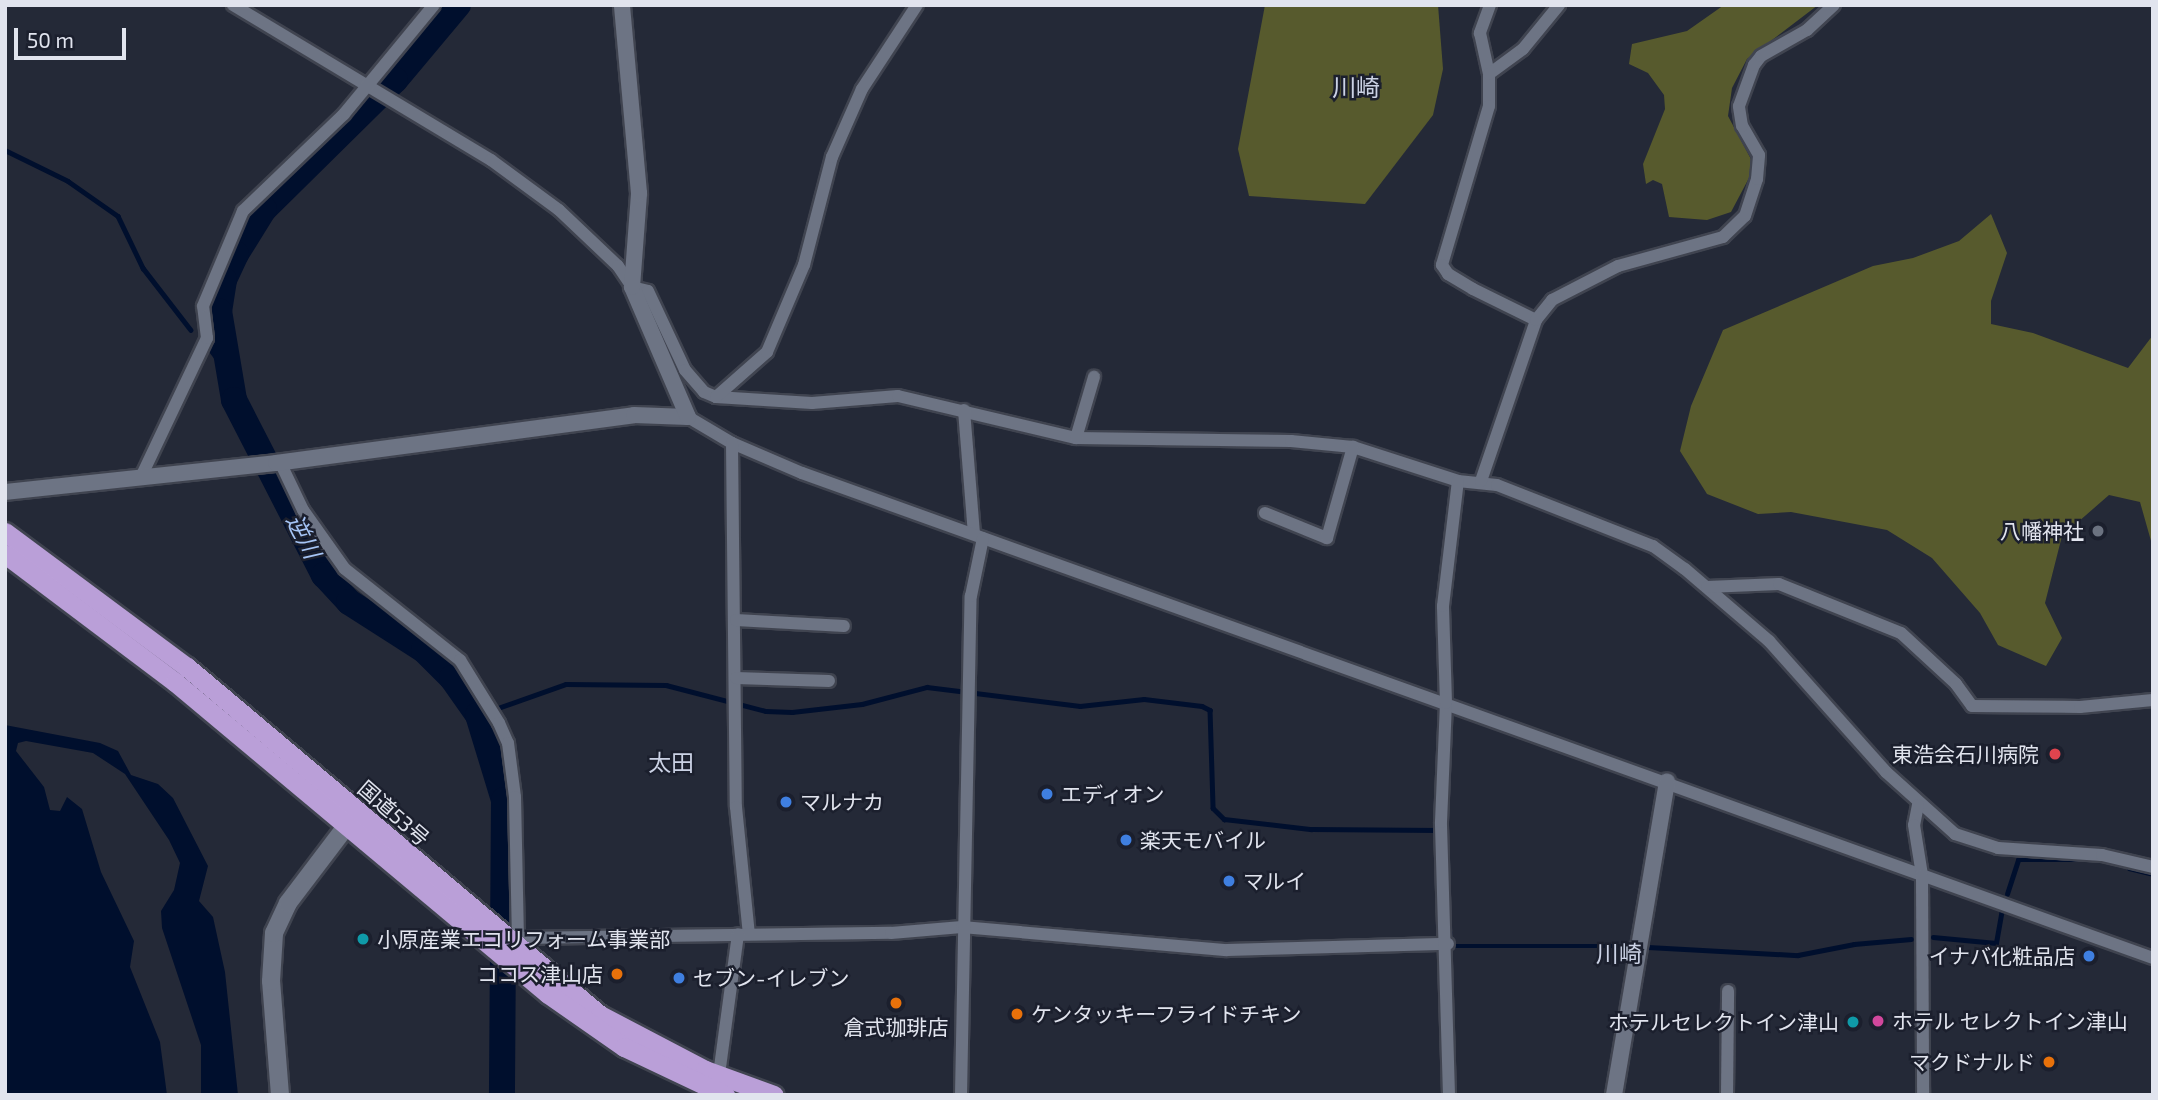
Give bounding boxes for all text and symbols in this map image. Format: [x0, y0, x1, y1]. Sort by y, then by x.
scale bar [18, 14, 130, 58]
text: 50 m [27, 27, 74, 52]
district label: 川崎 [1332, 73, 1380, 101]
water label: 逆川 [281, 509, 327, 563]
place label: 八幡神社 [2000, 518, 2084, 544]
marker: 八幡神社 [2090, 523, 2106, 539]
place label: 東浩会石川病院 [1892, 741, 2039, 767]
marker: 東浩会石川病院 [2045, 744, 2065, 764]
district label: 太田 [648, 748, 694, 776]
street label: 国道53号 [353, 775, 435, 851]
place label: エディオン [1061, 781, 1166, 807]
marker: エディオン [1039, 786, 1055, 802]
place label: マルナカ [800, 789, 884, 815]
marker: マルナカ [778, 794, 794, 810]
place label: 楽天モバイル [1140, 827, 1266, 853]
marker: 楽天モバイル [1118, 832, 1134, 848]
place label: マルイ [1243, 868, 1306, 894]
marker: マルイ [1221, 873, 1237, 889]
place label: 小原産業エコリフォーム事業部 [377, 926, 671, 952]
marker: 小原産業エコリフォーム事業部 [355, 931, 371, 947]
district label: 川崎 [1596, 939, 1642, 967]
place label: イナバ化粧品店 [1928, 943, 2075, 969]
marker: イナバ化粧品店 [2081, 948, 2097, 964]
place label: ココス津山店 [477, 961, 603, 987]
place label: セブン-イレブン [693, 965, 849, 991]
marker: ココス津山店 [609, 966, 625, 982]
marker: セブン-イレブン [671, 970, 687, 986]
marker: 倉式珈琲店 [888, 995, 904, 1011]
place label: ケンタッキーフライドチキン [1031, 1001, 1304, 1027]
marker: ケンタッキーフライドチキン [1009, 1006, 1025, 1022]
place label: ホテル セレクトイン津山 [1892, 1008, 2128, 1034]
place label: ホテルセレクトイン津山 [1608, 1009, 1839, 1035]
marker: ホテル セレクトイン津山 [1870, 1013, 1886, 1029]
place label: 倉式珈琲店 [844, 1014, 948, 1040]
marker: ホテルセレクトイン津山 [1845, 1014, 1861, 1030]
place label: マクドナルド [1909, 1049, 2035, 1075]
marker: マクドナルド [2041, 1054, 2057, 1070]

